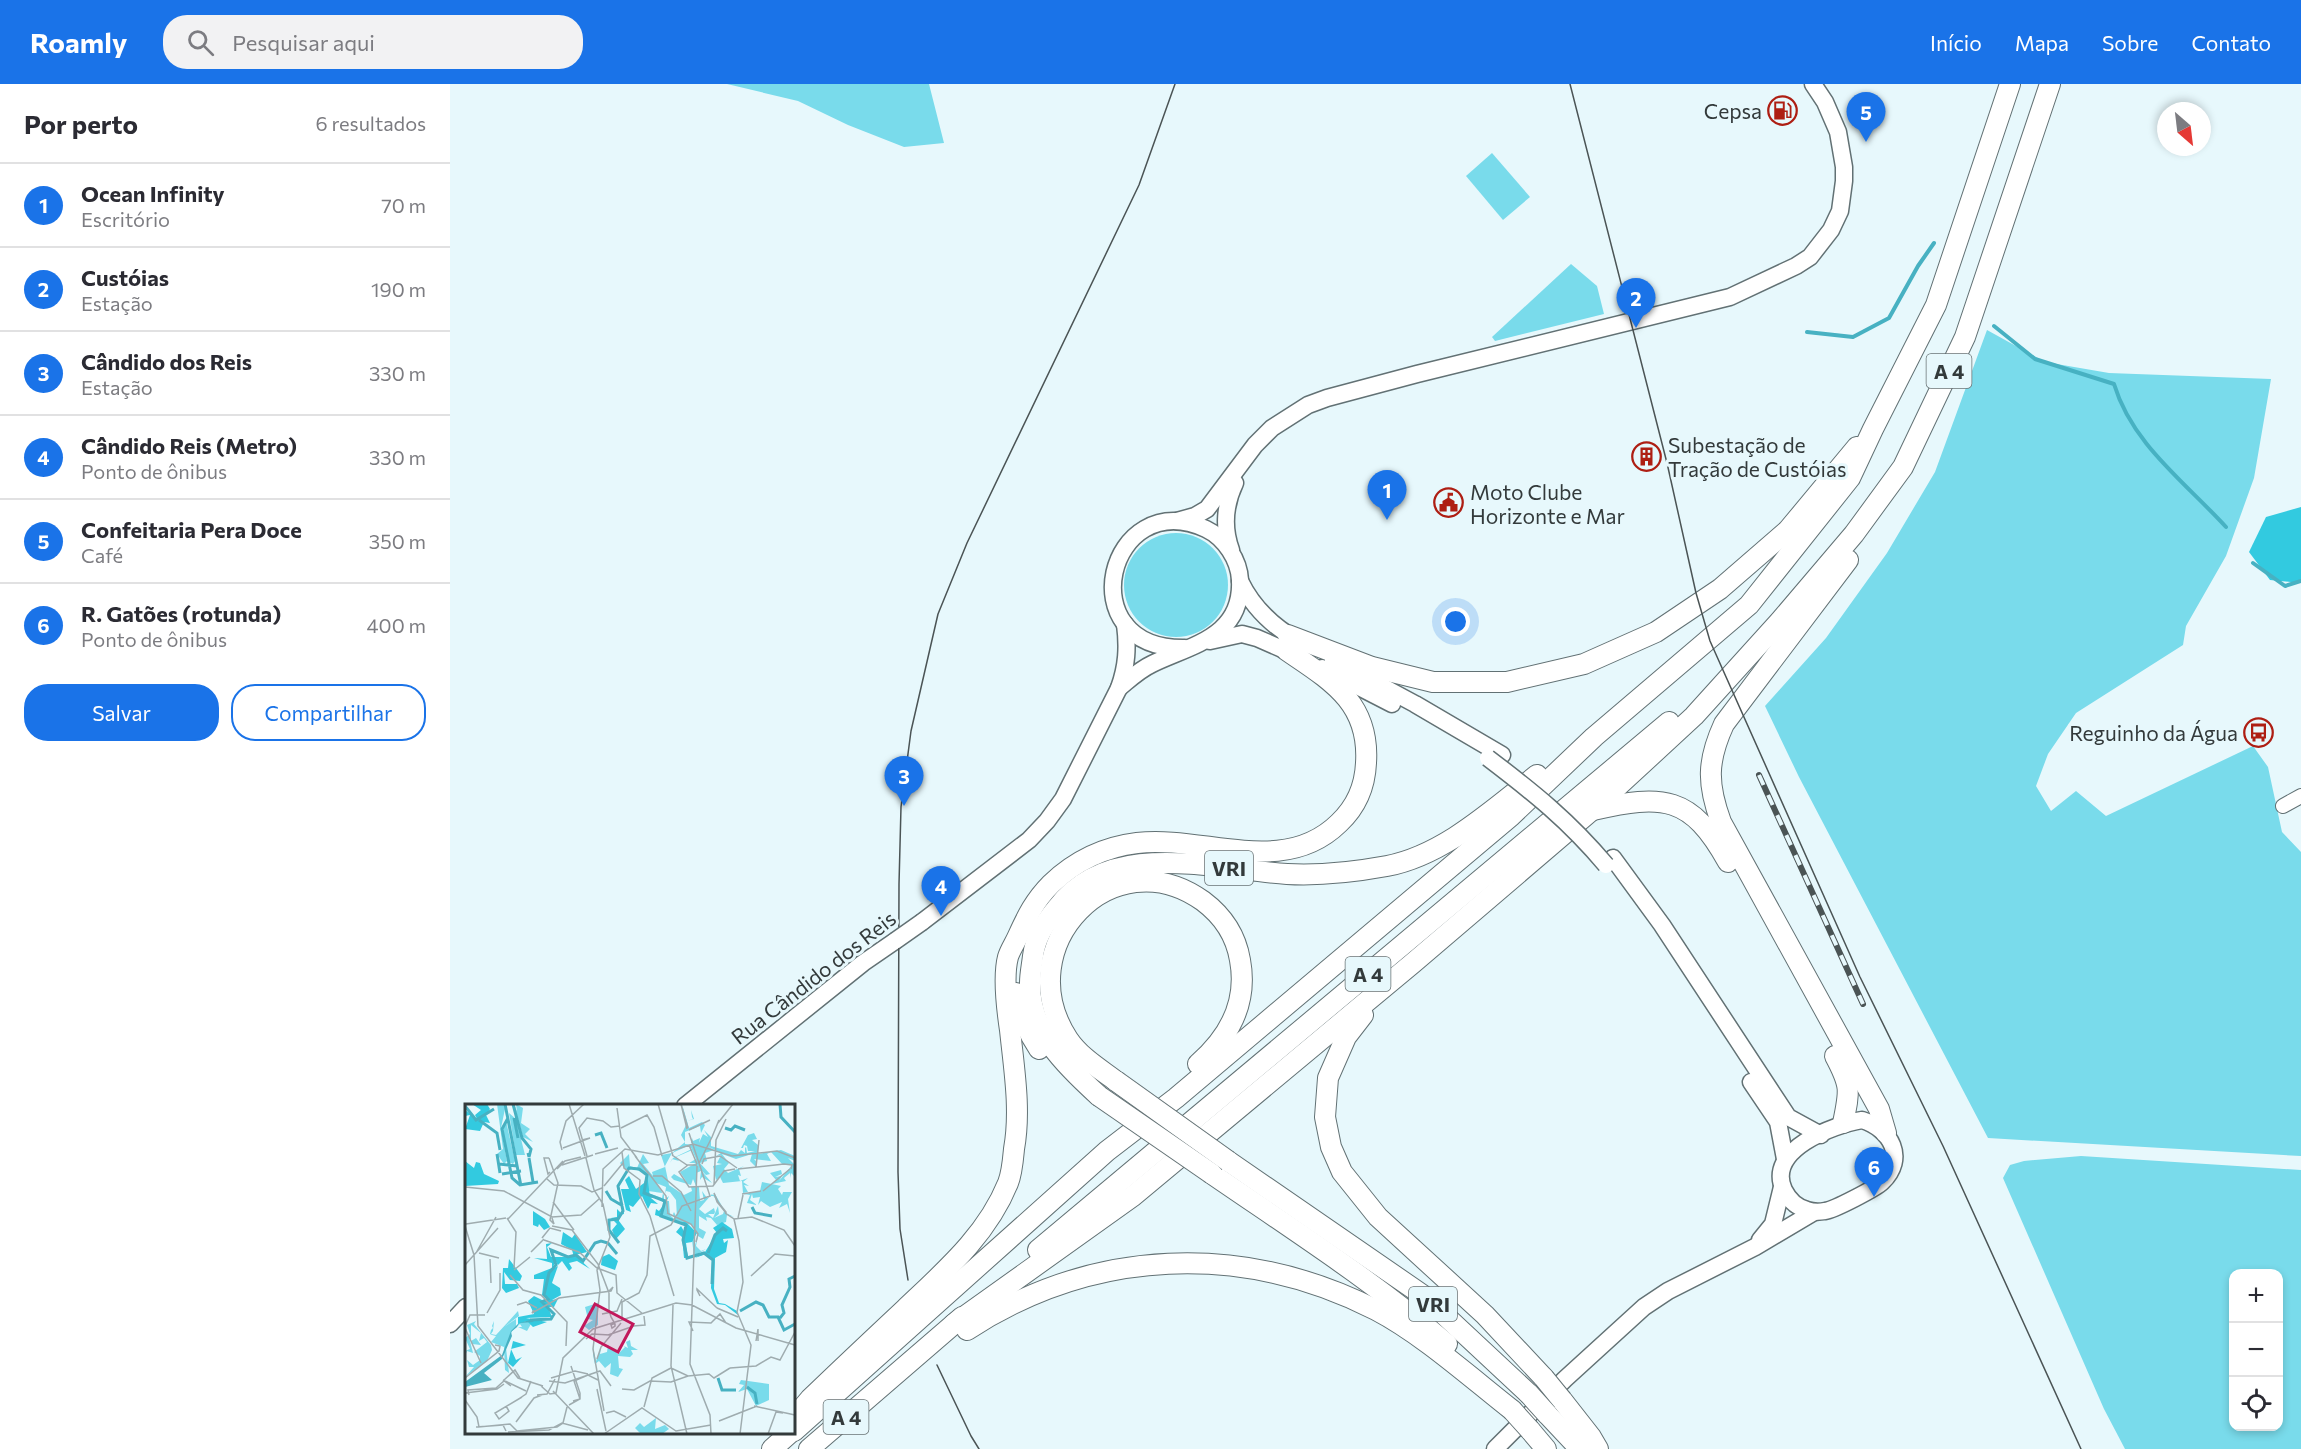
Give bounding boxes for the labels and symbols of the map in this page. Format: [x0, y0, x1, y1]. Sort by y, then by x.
pin: 5 [1846, 92, 1886, 142]
fuel station icon: Cepsa [1767, 94, 1799, 126]
place label: Cepsa [1704, 98, 1762, 123]
north arrow [2157, 102, 2211, 156]
pin: 2 [1616, 278, 1656, 328]
road number: A 4 [1926, 354, 1972, 388]
place label: Subestação de Tração de Custóias [1668, 432, 1847, 481]
building icon: Subestação de Tração de Custóias [1631, 440, 1663, 472]
pin: 1 [1368, 470, 1406, 520]
place label: Moto Clube Horizonte e Mar [1470, 479, 1625, 528]
public building icon: Moto Clube Horizonte e Mar [1433, 487, 1465, 519]
your location [1441, 607, 1470, 636]
bus stop icon: Reguinho da Água [2243, 716, 2275, 748]
place label: Reguinho da Água [2069, 720, 2238, 745]
pin: 3 [884, 756, 924, 806]
road number: VRI [1205, 851, 1253, 885]
pin: 4 [922, 866, 960, 916]
street label: Rua Cândido dos Reis [726, 905, 900, 1049]
road number: A 4 [1346, 957, 1390, 991]
inset map [465, 1104, 795, 1434]
pin: 6 [1854, 1148, 1894, 1197]
road number: VRI [1409, 1287, 1457, 1321]
road number: A 4 [824, 1400, 868, 1434]

